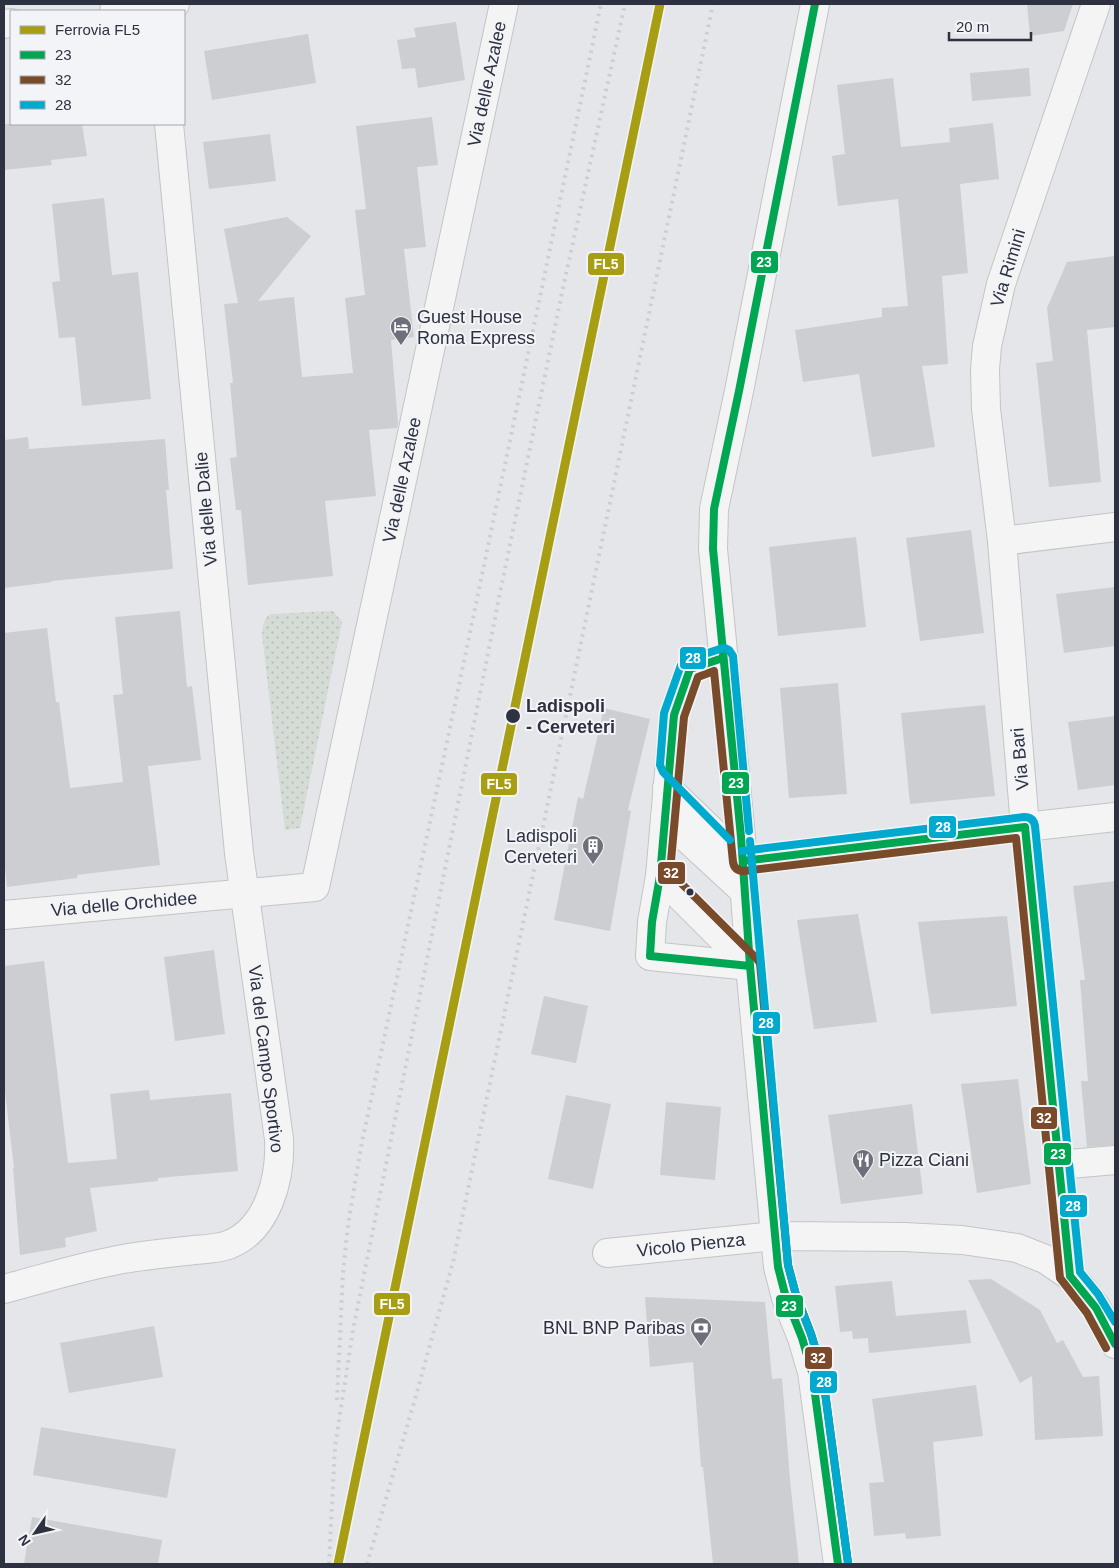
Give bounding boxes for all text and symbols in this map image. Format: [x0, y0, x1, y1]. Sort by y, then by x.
legend [10, 10, 185, 125]
scale bar [949, 10, 1032, 42]
text: 20 m [956, 18, 989, 35]
street label: Via delle Azalee [464, 19, 510, 149]
text: Ferrovia FL5 [55, 21, 140, 38]
text: 23 [55, 46, 72, 63]
text: 32 [55, 71, 72, 88]
text: 28 [55, 96, 72, 113]
street label: Via Rimini [987, 226, 1029, 310]
line badge: 23 [750, 250, 779, 274]
line badge: FL5 [587, 252, 625, 276]
text: 23 [756, 254, 772, 270]
text: FL5 [594, 256, 619, 272]
place label: Guest House Roma Express [417, 307, 535, 348]
hotel icon: Guest House Roma Express [389, 315, 413, 346]
street label: Via delle Azalee [379, 415, 425, 545]
street label: Via delle Dalie [191, 451, 221, 567]
line badge: 28 [679, 646, 707, 670]
text: 28 [685, 650, 701, 666]
place label: Ladispoli - Cerveteri [526, 696, 615, 737]
marker: Ladispoli - Cerveteri [504, 707, 522, 725]
street label: Via Bari [1007, 727, 1033, 791]
line badge: 23 [721, 771, 750, 795]
line badge: FL5 [480, 772, 518, 796]
text: 23 [728, 775, 744, 791]
text: FL5 [487, 776, 512, 792]
line badge: 28 [928, 815, 957, 839]
text: 28 [935, 819, 951, 835]
place label: Ladispoli Cerveteri [504, 826, 577, 867]
building icon: Ladispoli Cerveteri [581, 834, 605, 865]
line badge: 32 [657, 861, 686, 885]
text: 32 [663, 865, 679, 881]
unlabelled marker [685, 887, 695, 897]
street label: Via delle Orchidee [50, 888, 198, 920]
street label: Via del Campo Sportivo [245, 964, 287, 1154]
line badge: 28 [752, 1011, 781, 1035]
text: 28 [758, 1015, 774, 1031]
line badge: 32 [1030, 1106, 1058, 1130]
text: 32 [1036, 1110, 1052, 1126]
line badge: 23 [1043, 1142, 1072, 1166]
text: 23 [1050, 1146, 1066, 1162]
restaurant icon: Pizza Ciani [851, 1148, 875, 1179]
place label: Pizza Ciani [879, 1150, 969, 1170]
line badge: 28 [1059, 1194, 1088, 1218]
text: 28 [1065, 1198, 1081, 1214]
street label: Vicolo Pienza [636, 1229, 747, 1261]
line badge: FL5 [373, 1292, 411, 1316]
line badge: 23 [775, 1294, 804, 1318]
text: FL5 [380, 1296, 405, 1312]
text: 23 [781, 1298, 797, 1314]
bank icon: BNL BNP Paribas [689, 1316, 713, 1347]
place label: BNL BNP Paribas [543, 1318, 685, 1338]
line badge: 32 [804, 1346, 833, 1370]
text: 32 [810, 1350, 826, 1366]
line badge: 28 [809, 1370, 838, 1394]
text: 28 [816, 1374, 832, 1390]
north arrow [10, 1508, 60, 1558]
text: N [15, 1532, 34, 1549]

